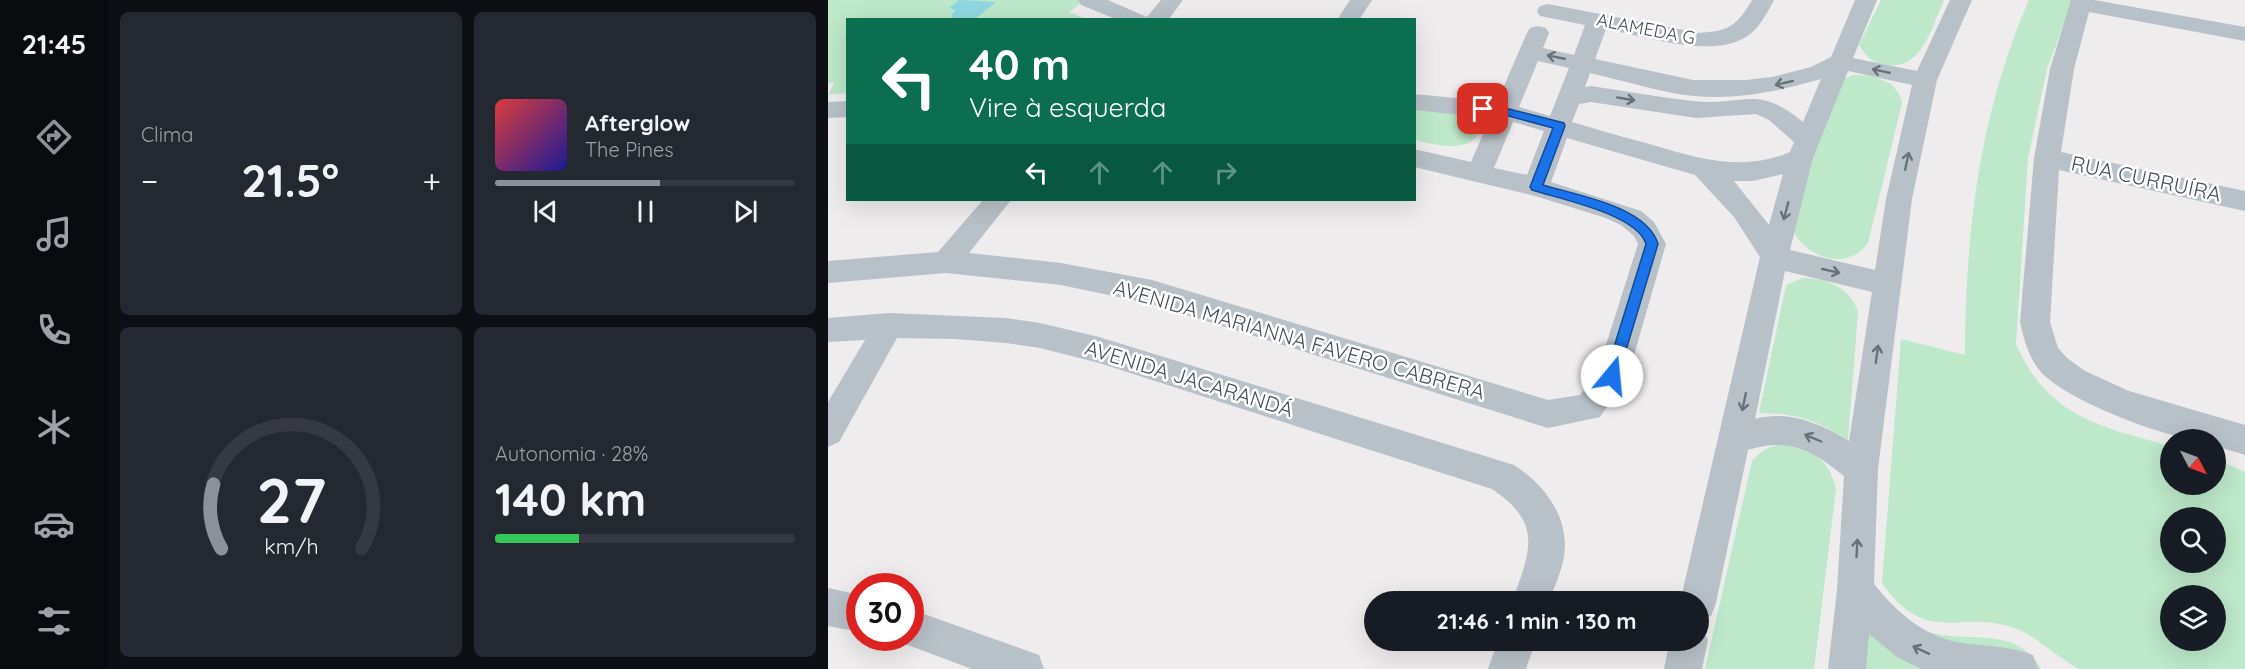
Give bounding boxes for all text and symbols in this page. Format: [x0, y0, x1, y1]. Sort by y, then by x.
street label: ALAMEDA G [1595, 8, 1697, 49]
text: 21:45 [22, 27, 86, 61]
text: 40 m [969, 38, 1070, 91]
icon: left [870, 42, 948, 120]
one-way arrow [1547, 51, 1566, 62]
one-way arrow [1872, 65, 1892, 76]
one-way arrow [1775, 77, 1794, 89]
pin [1457, 83, 1508, 134]
text: Vire à esquerda [969, 90, 1166, 124]
icon: arrive [1466, 92, 1499, 125]
one-way arrow [1616, 94, 1636, 105]
text: Afterglow [585, 109, 690, 137]
icon: directions [33, 116, 75, 158]
text: Clima [141, 122, 193, 147]
text: The Pines [585, 137, 674, 162]
street label: RUA CURRUÍRA [2069, 149, 2224, 207]
text: 21.5° [241, 152, 339, 208]
one-way arrow [1902, 152, 1913, 172]
icon: left [1020, 156, 1053, 189]
icon: ahead [1083, 156, 1116, 189]
icon: ahead [1146, 156, 1179, 189]
icon: right [1209, 156, 1242, 189]
text: − [141, 160, 158, 201]
text: + [422, 160, 441, 201]
icon: previous [529, 195, 562, 228]
icon: pause [629, 195, 662, 228]
icon: next [729, 195, 762, 228]
one-way arrow [1780, 202, 1791, 221]
icon: music [33, 213, 75, 255]
one-way arrow [1821, 265, 1840, 277]
street label: AVENIDA MARIANNA FAVERO CABRERA [1111, 273, 1488, 405]
icon: phone [33, 309, 75, 351]
street label: AVENIDA JACARANDÁ [1082, 334, 1297, 422]
position arrow [1580, 344, 1644, 408]
one-way arrow [1872, 345, 1883, 365]
one-way arrow [1737, 392, 1749, 411]
icon: climate [33, 406, 75, 448]
north arrow [2160, 429, 2226, 495]
map controls [2160, 429, 2226, 651]
one-way arrow [1804, 432, 1822, 443]
text: Autonomia · 28% [495, 441, 648, 466]
text: 27 [256, 461, 326, 539]
text: 140 km [495, 471, 646, 527]
icon: car [33, 503, 75, 545]
button: search [2160, 507, 2226, 573]
text: km/h [264, 533, 318, 559]
one-way arrow [1852, 538, 1863, 558]
speed limit sign: 30 [846, 573, 924, 651]
button: layers [2160, 585, 2226, 651]
icon: filters [33, 600, 75, 642]
text: 21:46 · 1 min · 130 m [1436, 607, 1637, 635]
one-way arrow [1913, 643, 1931, 655]

